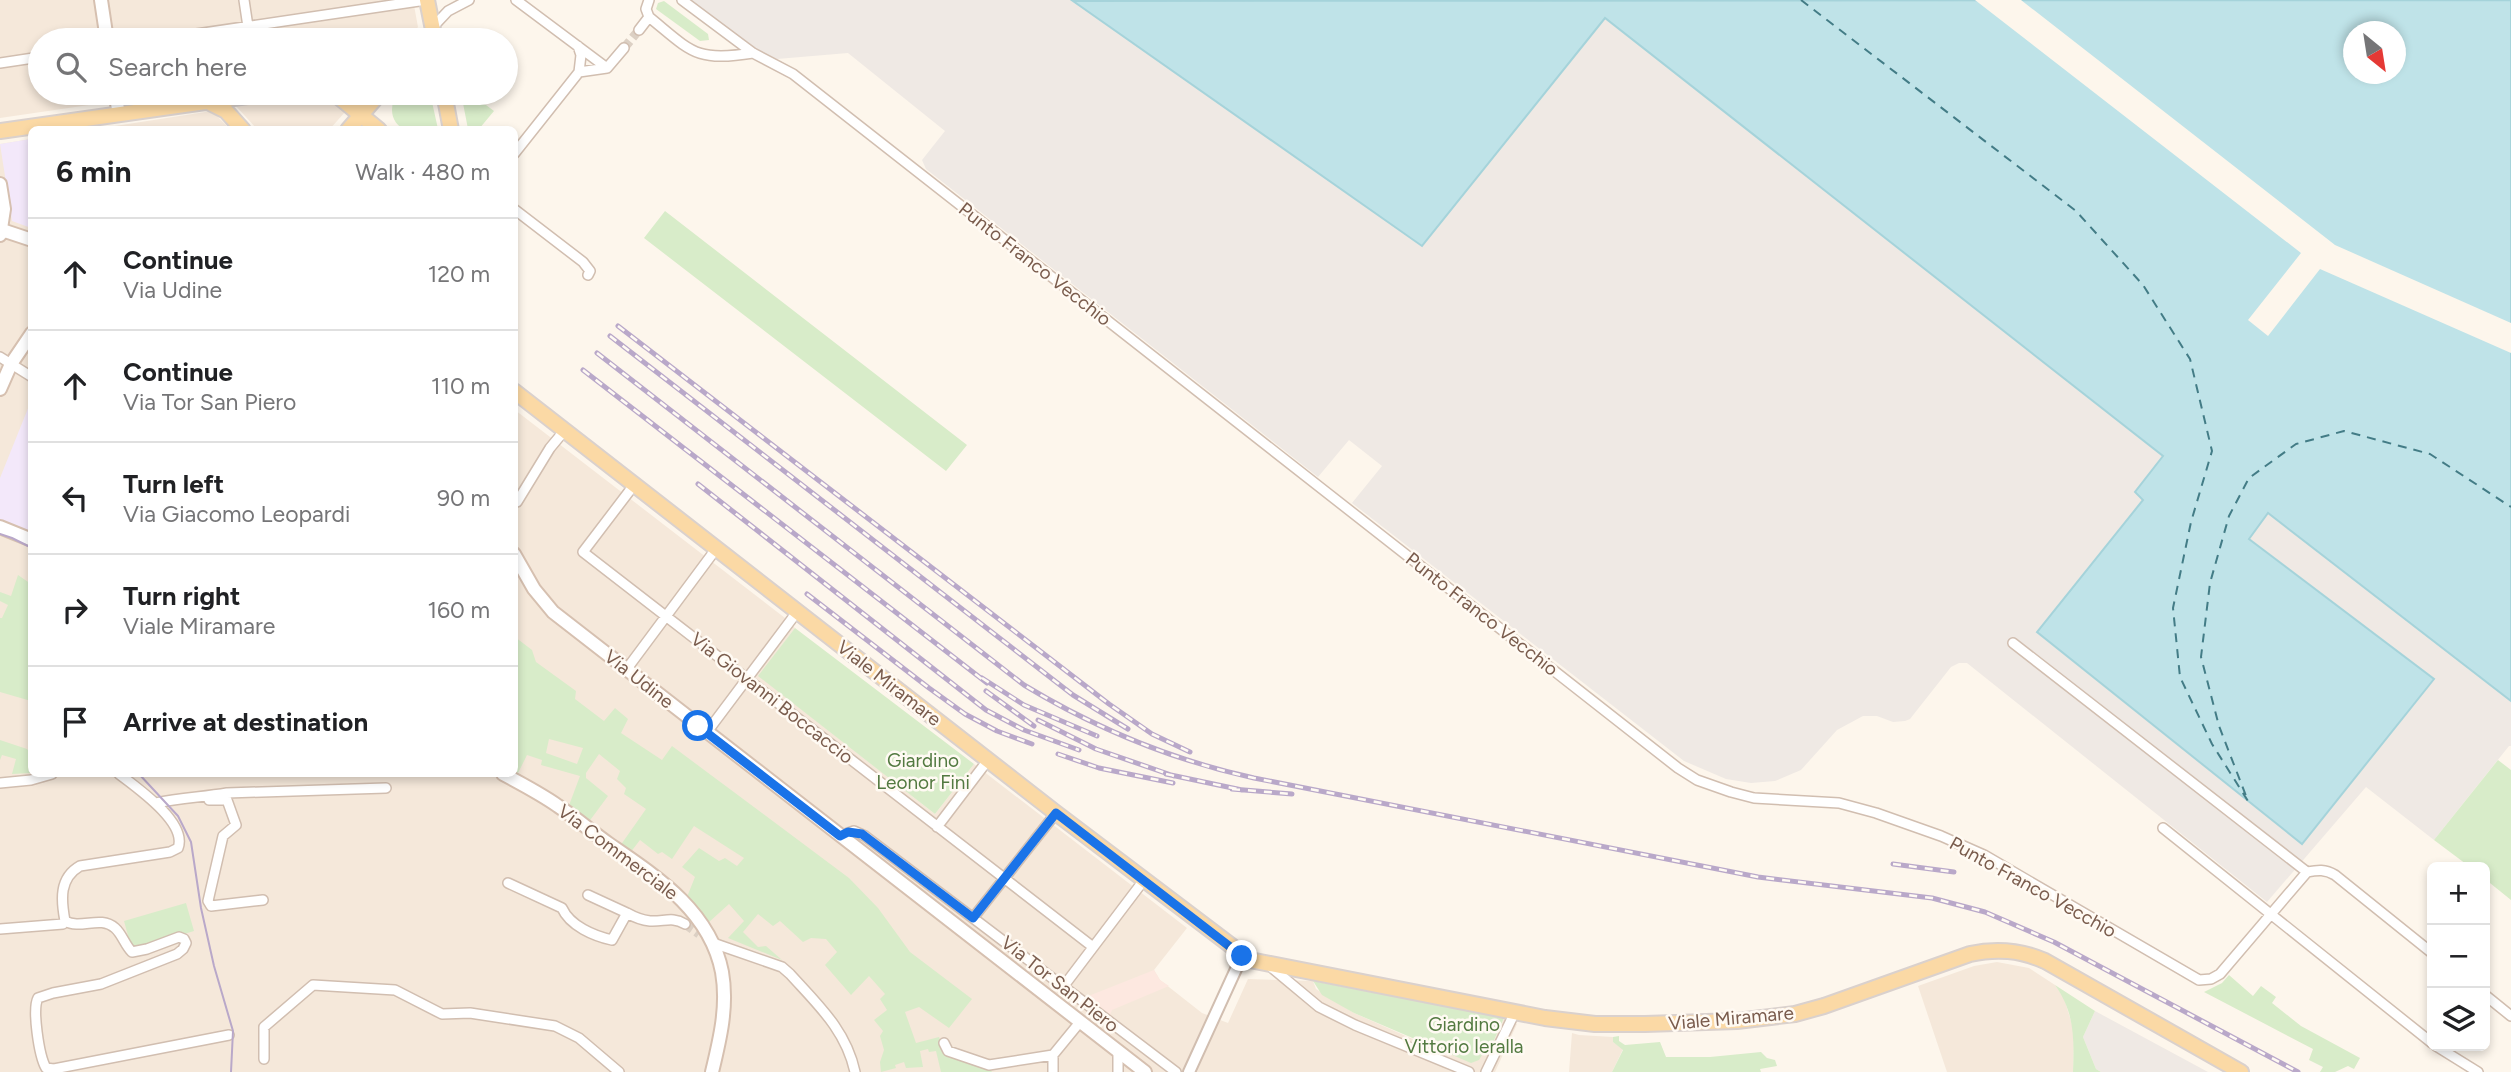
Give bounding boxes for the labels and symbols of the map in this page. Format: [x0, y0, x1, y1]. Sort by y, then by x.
north arrow [2343, 21, 2406, 84]
street label: Punto Franco Vecchio [954, 197, 1116, 331]
street label: Punto Franco Vecchio [1401, 547, 1563, 681]
street label: Via Giovanni Boccaccio [686, 627, 858, 769]
street label: Viale Miramare [832, 635, 946, 731]
street label: Via Udine [600, 645, 678, 713]
route start [682, 710, 713, 741]
park label: Giardino Leonor Fini [876, 749, 970, 794]
street label: Via Commerciale [553, 799, 683, 905]
street label: Punto Franco Vecchio [1946, 832, 2120, 942]
street label: Via Tor San Piero [996, 931, 1124, 1037]
route end [1226, 940, 1257, 971]
street label: Viale Miramare [1667, 1001, 1795, 1035]
park label: Giardino Vittorio Ieralla [1404, 1013, 1524, 1058]

